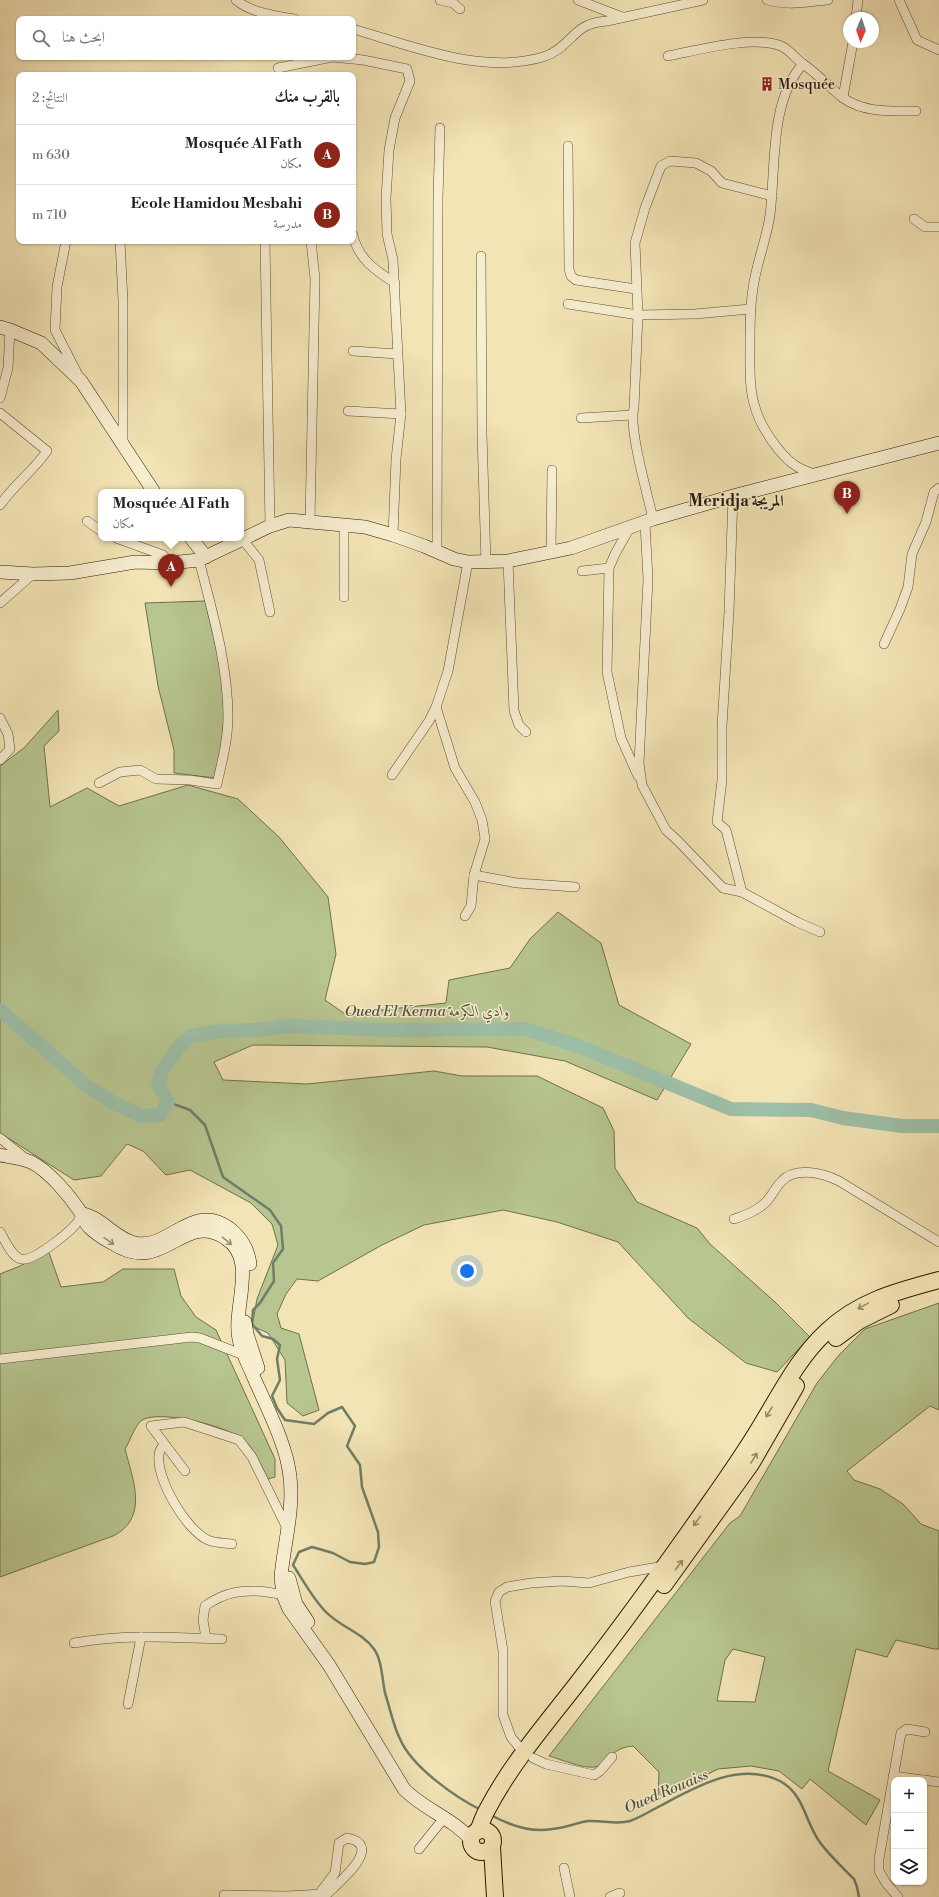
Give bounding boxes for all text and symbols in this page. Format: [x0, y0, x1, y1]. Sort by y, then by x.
north arrow [843, 12, 879, 48]
search box [16, 16, 356, 60]
icon: search [30, 27, 52, 49]
text: ابحث هنا [62, 28, 105, 47]
building icon: Mosquée [759, 76, 775, 92]
place label: Mosquée [778, 76, 835, 94]
text: بالقرب منك [274, 86, 340, 108]
text: النتائج: 2 [32, 90, 68, 106]
text: Mosquée Al Fath [185, 134, 302, 153]
text: 630 m [32, 147, 70, 163]
text: A [322, 147, 332, 163]
text: مكان [280, 156, 302, 172]
text: Ecole Hamidou Mesbahi [131, 194, 302, 213]
text: 710 m [32, 207, 67, 223]
text: B [322, 207, 332, 223]
text: مدرسة [273, 216, 302, 232]
pin: B [834, 481, 860, 514]
popup [98, 489, 244, 541]
district label: Meridja المريجة [688, 491, 784, 511]
text: Mosquée Al Fath [112, 494, 230, 513]
text: مكان [112, 516, 134, 532]
pin: A [158, 554, 184, 587]
water label: Oued El Kerma وادي الكرمة [344, 1002, 510, 1023]
one-way arrow [222, 1236, 233, 1245]
one-way arrow [103, 1237, 114, 1245]
your location [457, 1261, 477, 1281]
one-way arrow [857, 1302, 869, 1310]
one-way arrow [765, 1406, 773, 1417]
one-way arrow [751, 1452, 759, 1464]
one-way arrow [693, 1515, 701, 1526]
one-way arrow [675, 1559, 684, 1570]
water label: Oued Rouaiss [621, 1765, 712, 1818]
map controls [891, 1777, 927, 1885]
button: + [891, 1777, 927, 1813]
button: − [891, 1813, 927, 1849]
button: layers [891, 1849, 927, 1885]

